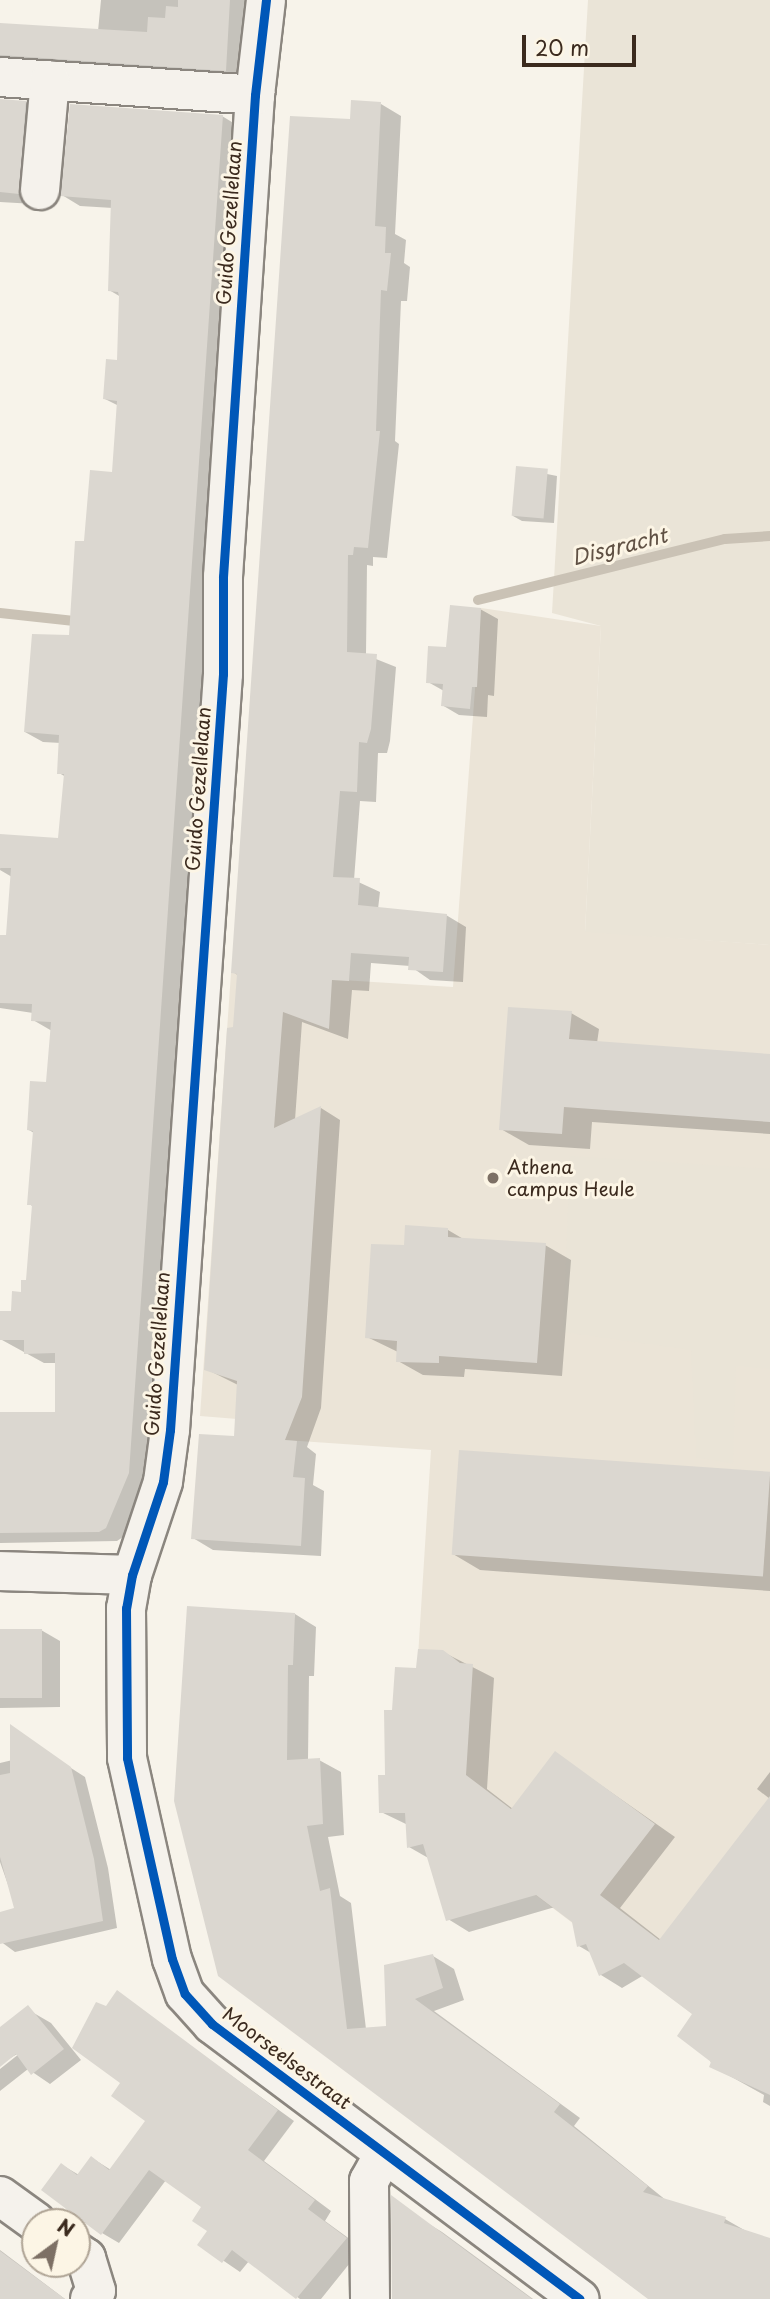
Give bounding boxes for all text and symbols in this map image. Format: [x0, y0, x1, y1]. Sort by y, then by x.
scale bar [525, 21, 639, 65]
text: 20 m [535, 31, 589, 63]
street label: Guido Gezellelaan [212, 140, 246, 306]
water label: Disgracht [569, 521, 669, 569]
street label: Guido Gezellelaan [181, 706, 215, 872]
place label: Athena campus Heule [507, 1156, 634, 1200]
marker: Athena campus Heule [485, 1170, 501, 1186]
street label: Guido Gezellelaan [140, 1271, 174, 1437]
street label: Moorseelsestraat [218, 2002, 356, 2114]
north arrow [21, 2208, 91, 2278]
text: N [52, 2211, 80, 2243]

